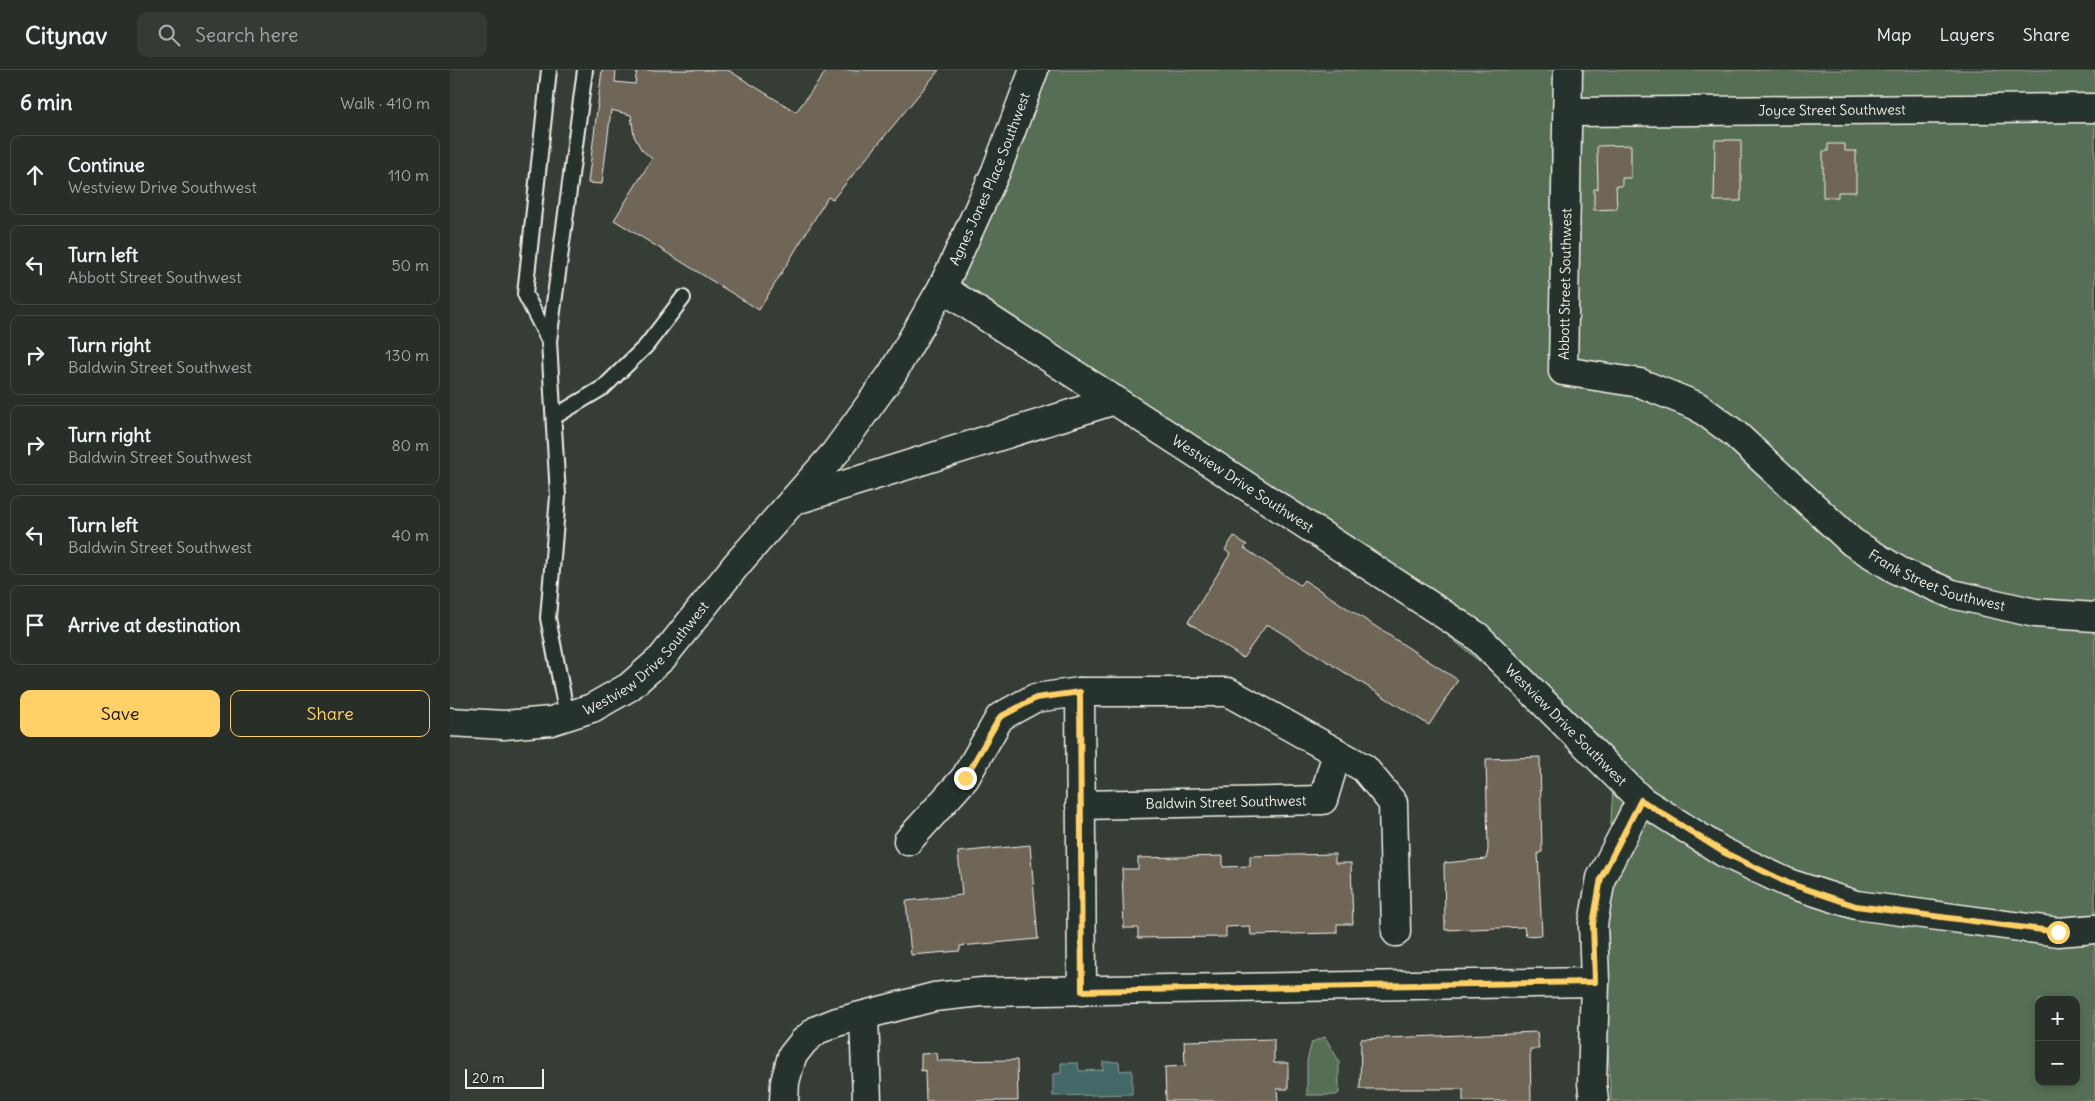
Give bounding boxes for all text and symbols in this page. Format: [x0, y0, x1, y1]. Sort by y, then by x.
search box [137, 12, 487, 57]
text: Citynav [25, 20, 107, 50]
icon: search [155, 21, 183, 49]
text: Search here [195, 23, 298, 47]
text: Map [1876, 23, 1911, 46]
text: Layers [1939, 23, 1995, 46]
text: Share [2023, 23, 2070, 46]
text: 6 min [20, 89, 72, 116]
street label: Agnes Jones Place Southwest [945, 90, 1034, 268]
text: Walk · 410 m [340, 93, 430, 113]
street label: Joyce Street Southwest [1758, 100, 1906, 120]
text: Continue [68, 153, 145, 177]
icon: ahead [21, 161, 49, 189]
text: 110 m [388, 165, 429, 185]
text: Westview Drive Southwest [68, 177, 257, 197]
street label: Abbott Street Southwest [1555, 208, 1575, 360]
text: Turn left [68, 243, 138, 267]
icon: left [21, 251, 49, 279]
text: 50 m [391, 255, 429, 275]
text: Abbott Street Southwest [68, 267, 242, 287]
text: Turn right [68, 333, 151, 357]
icon: right [21, 341, 49, 369]
text: 130 m [385, 345, 429, 365]
text: Baldwin Street Southwest [68, 357, 252, 377]
text: Turn right [68, 423, 151, 447]
icon: right [21, 431, 49, 459]
street label: Westview Drive Southwest [1169, 431, 1317, 537]
text: 80 m [391, 435, 429, 455]
text: Baldwin Street Southwest [68, 447, 252, 467]
text: Turn left [68, 513, 138, 537]
icon: left [21, 521, 49, 549]
text: 40 m [391, 525, 429, 545]
text: Baldwin Street Southwest [68, 537, 252, 557]
street label: Frank Street Southwest [1865, 545, 2007, 615]
street label: Westview Drive Southwest [581, 597, 713, 719]
icon: arrive [21, 611, 49, 639]
text: Arrive at destination [68, 613, 241, 637]
street label: Westview Drive Southwest [1501, 660, 1631, 790]
button: Save [20, 690, 220, 737]
button: Share [230, 690, 430, 737]
route end [954, 767, 977, 790]
street label: Baldwin Street Southwest [1145, 791, 1307, 813]
route start [2047, 921, 2070, 944]
map controls [2035, 996, 2080, 1086]
button: + [2035, 996, 2080, 1041]
button: − [2035, 1041, 2080, 1086]
scale bar [465, 1066, 544, 1089]
text: 20 m [472, 1069, 505, 1087]

